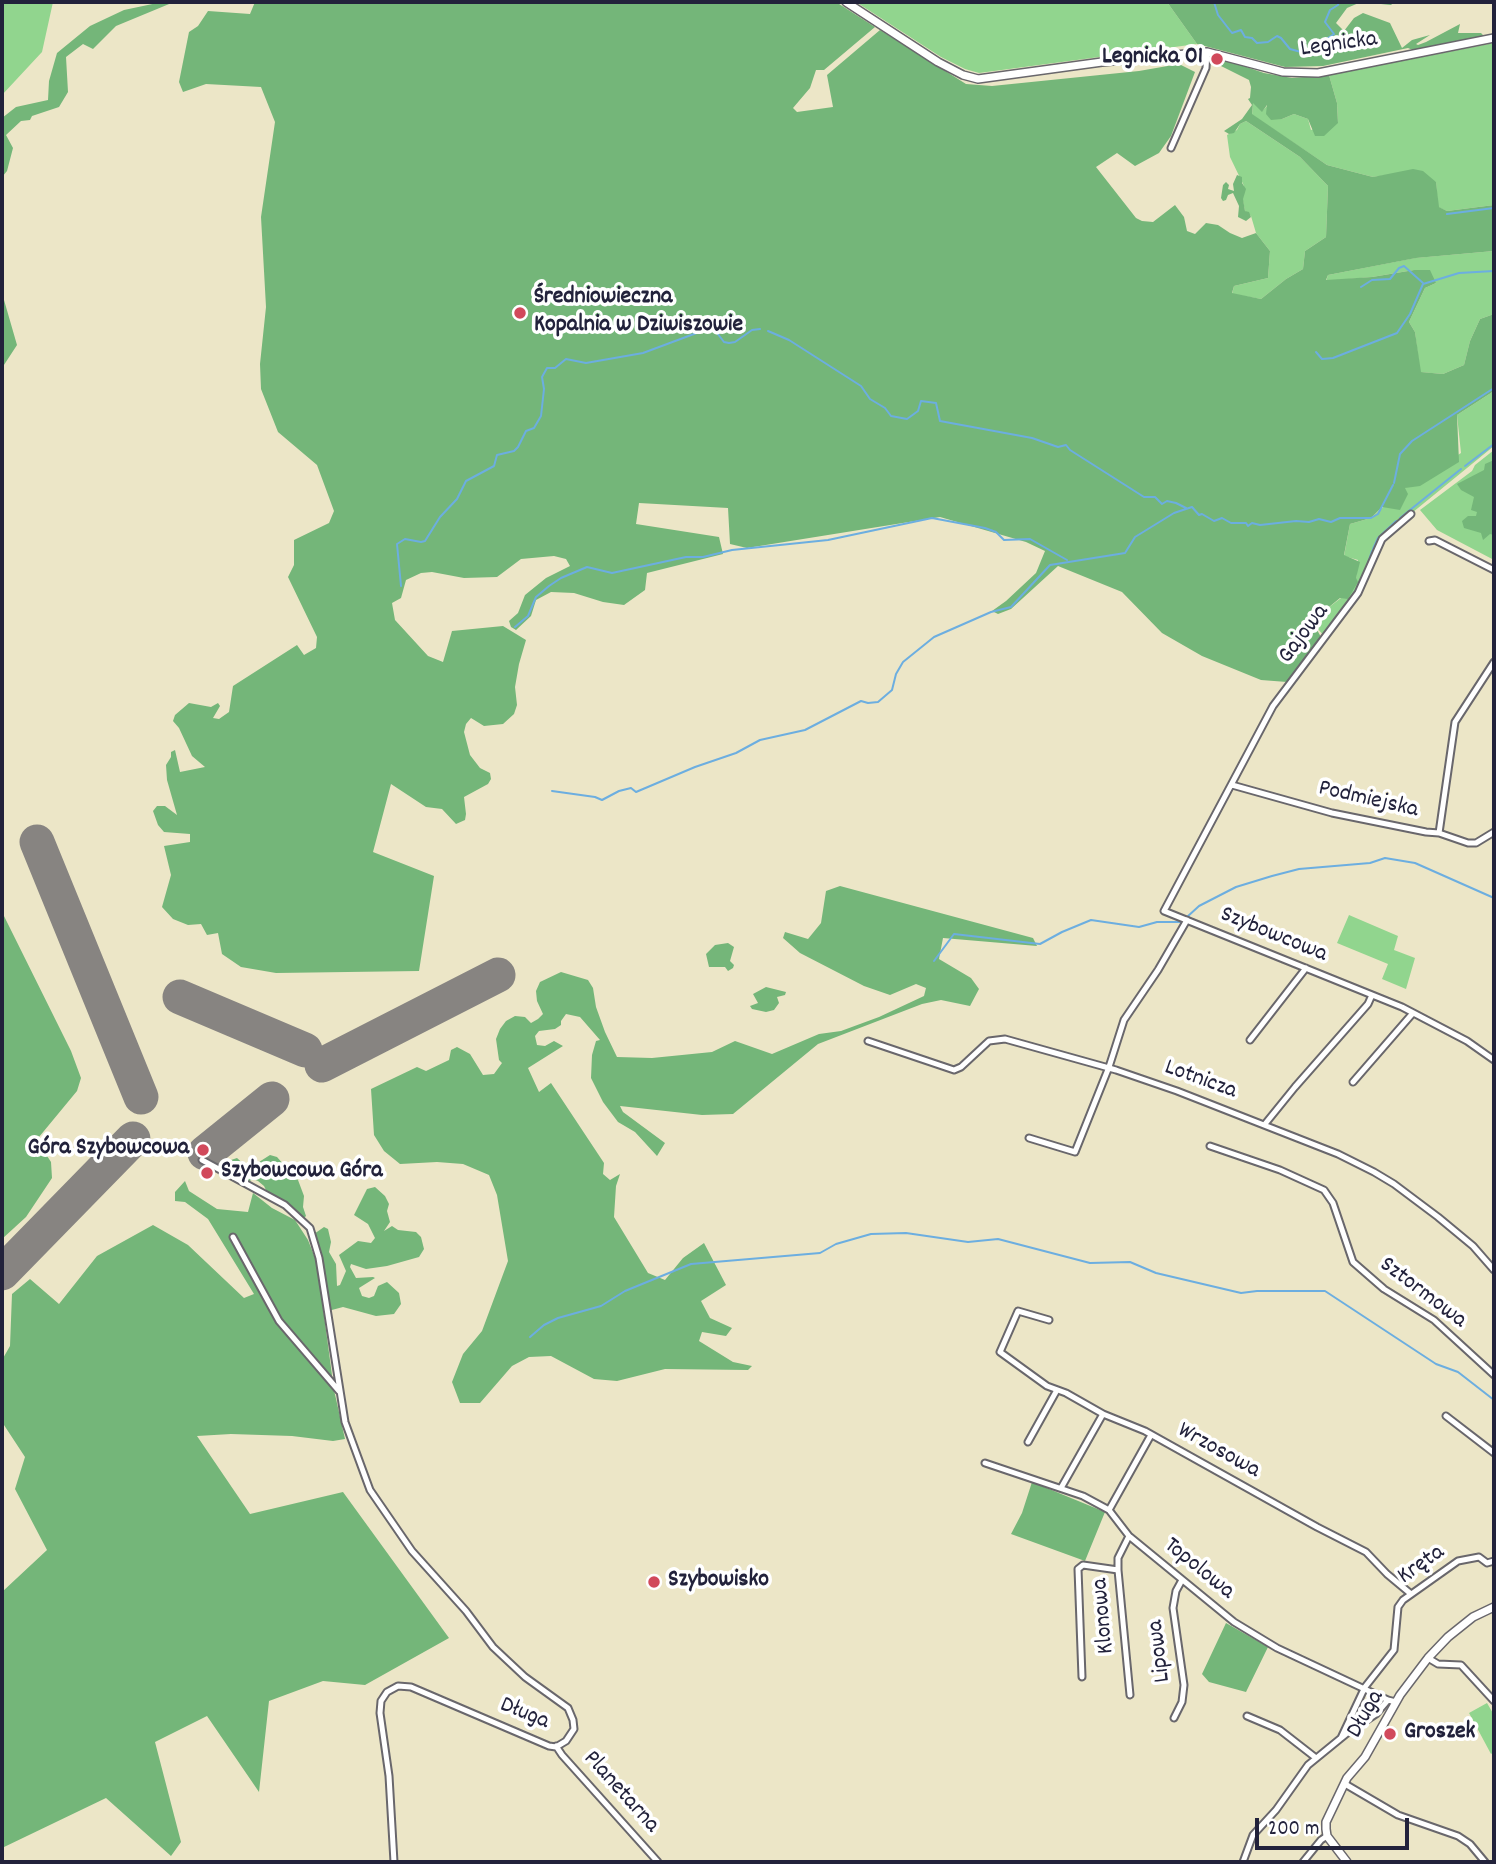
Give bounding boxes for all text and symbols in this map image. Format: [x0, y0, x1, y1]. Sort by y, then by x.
street label: Legnicka [1299, 26, 1379, 66]
place label: Legnicka 01 [1102, 45, 1203, 73]
marker: Legnicka 01 [1209, 51, 1225, 67]
place label: Średniowieczna Kopalnia w Dziwiszowie [534, 285, 743, 341]
marker: Średniowieczna Kopalnia w Dziwiszowie [512, 305, 528, 321]
street label: Gajowa [1273, 600, 1337, 670]
street label: Podmiejska [1315, 776, 1421, 826]
street label: Szybowcowa [1215, 901, 1331, 971]
street label: Lotnicza [1160, 1055, 1240, 1107]
place label: Góra Szybowcowa [28, 1136, 189, 1164]
marker: Góra Szybowcowa [195, 1142, 211, 1158]
place label: Szybowcowa Góra [221, 1159, 382, 1187]
marker: Szybowcowa Góra [199, 1165, 215, 1181]
street label: Sztormowa [1373, 1252, 1471, 1336]
street label: Wrzosowa [1172, 1418, 1264, 1486]
street label: Topolowa [1157, 1533, 1239, 1607]
street label: Kręta [1393, 1540, 1451, 1592]
place label: Szybowisko [668, 1568, 769, 1596]
marker: Szybowisko [646, 1574, 662, 1590]
street label: Klonowa [1087, 1577, 1123, 1655]
street label: Lipowa [1143, 1618, 1179, 1684]
street label: Długa [1342, 1686, 1392, 1744]
street label: Długa [495, 1692, 553, 1738]
place label: Groszek [1404, 1720, 1475, 1748]
marker: Groszek [1382, 1726, 1398, 1742]
street label: Planetarna [576, 1746, 664, 1840]
scale bar [1258, 1804, 1412, 1848]
text: 200 m [1268, 1815, 1319, 1845]

